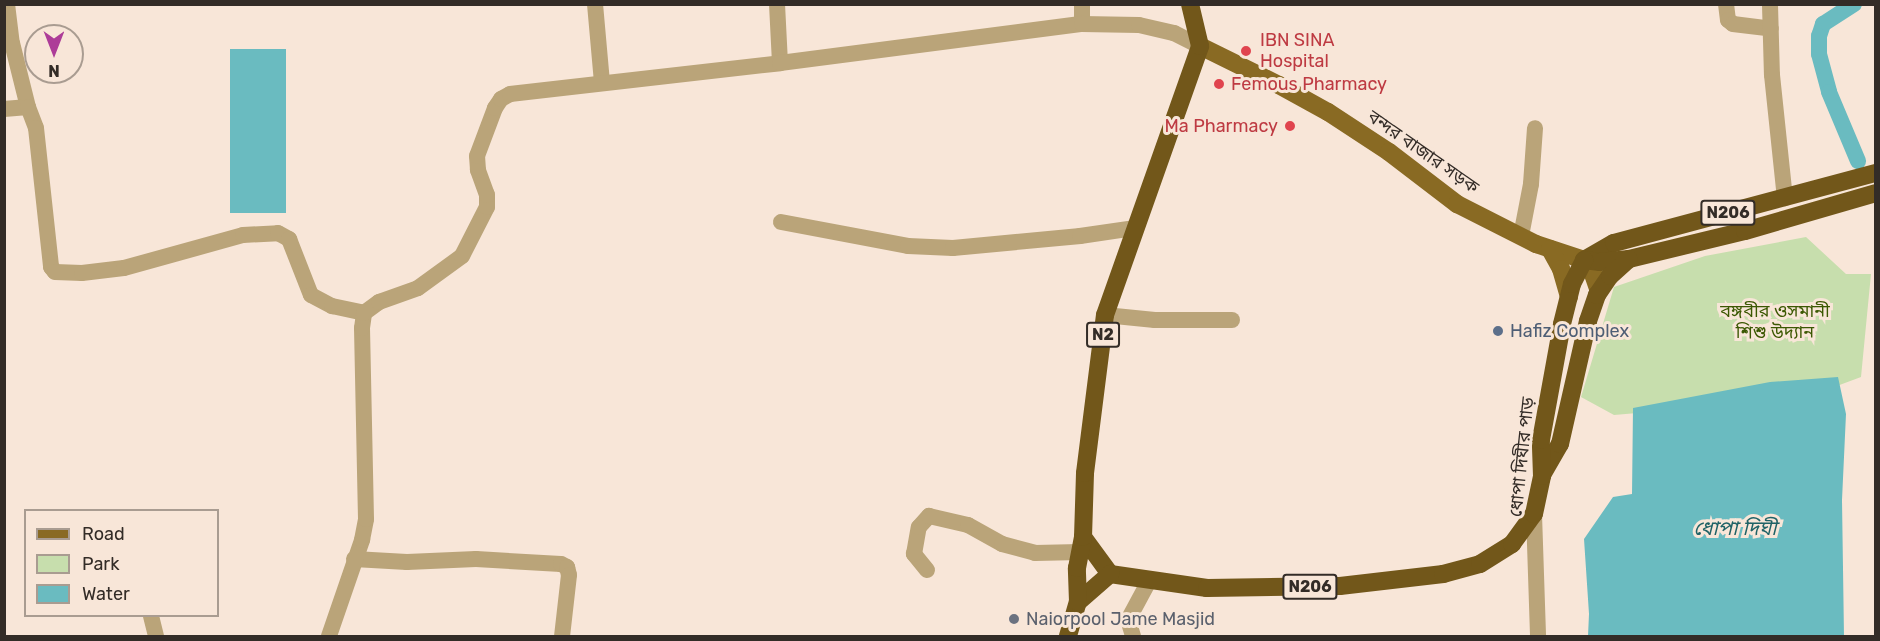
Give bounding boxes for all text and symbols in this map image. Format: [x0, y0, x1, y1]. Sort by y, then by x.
north arrow [24, 24, 84, 84]
place label: IBN SINA Hospital [1260, 30, 1335, 72]
marker: IBN SINA Hospital [1237, 42, 1255, 60]
text: N [48, 61, 60, 80]
place label: Femous Pharmacy [1231, 73, 1387, 95]
marker: Femous Pharmacy [1212, 77, 1226, 91]
street label: বন্দর বাজার সড়ক [1363, 106, 1483, 198]
place label: Ma Pharmacy [1165, 115, 1278, 137]
marker: Ma Pharmacy [1283, 119, 1297, 133]
road number: N206 [1700, 200, 1756, 226]
park label: বঙ্গবীর ওসমানী শিশু উদ্যান [1720, 301, 1830, 344]
place label: Hafiz Complex [1510, 320, 1629, 342]
road number: N2 [1085, 322, 1121, 348]
marker: Hafiz Complex [1491, 324, 1505, 338]
street label: ধোপা দিঘীর পাড় [1505, 396, 1539, 518]
legend [24, 509, 219, 617]
water label: ধোপা দিঘী [1693, 516, 1777, 540]
text: Road [82, 523, 125, 545]
text: Park [82, 553, 119, 575]
road number: N206 [1282, 574, 1338, 600]
text: Water [82, 583, 130, 605]
place label: Naiorpool Jame Masjid [1026, 608, 1215, 630]
marker: Naiorpool Jame Masjid [1007, 612, 1021, 626]

